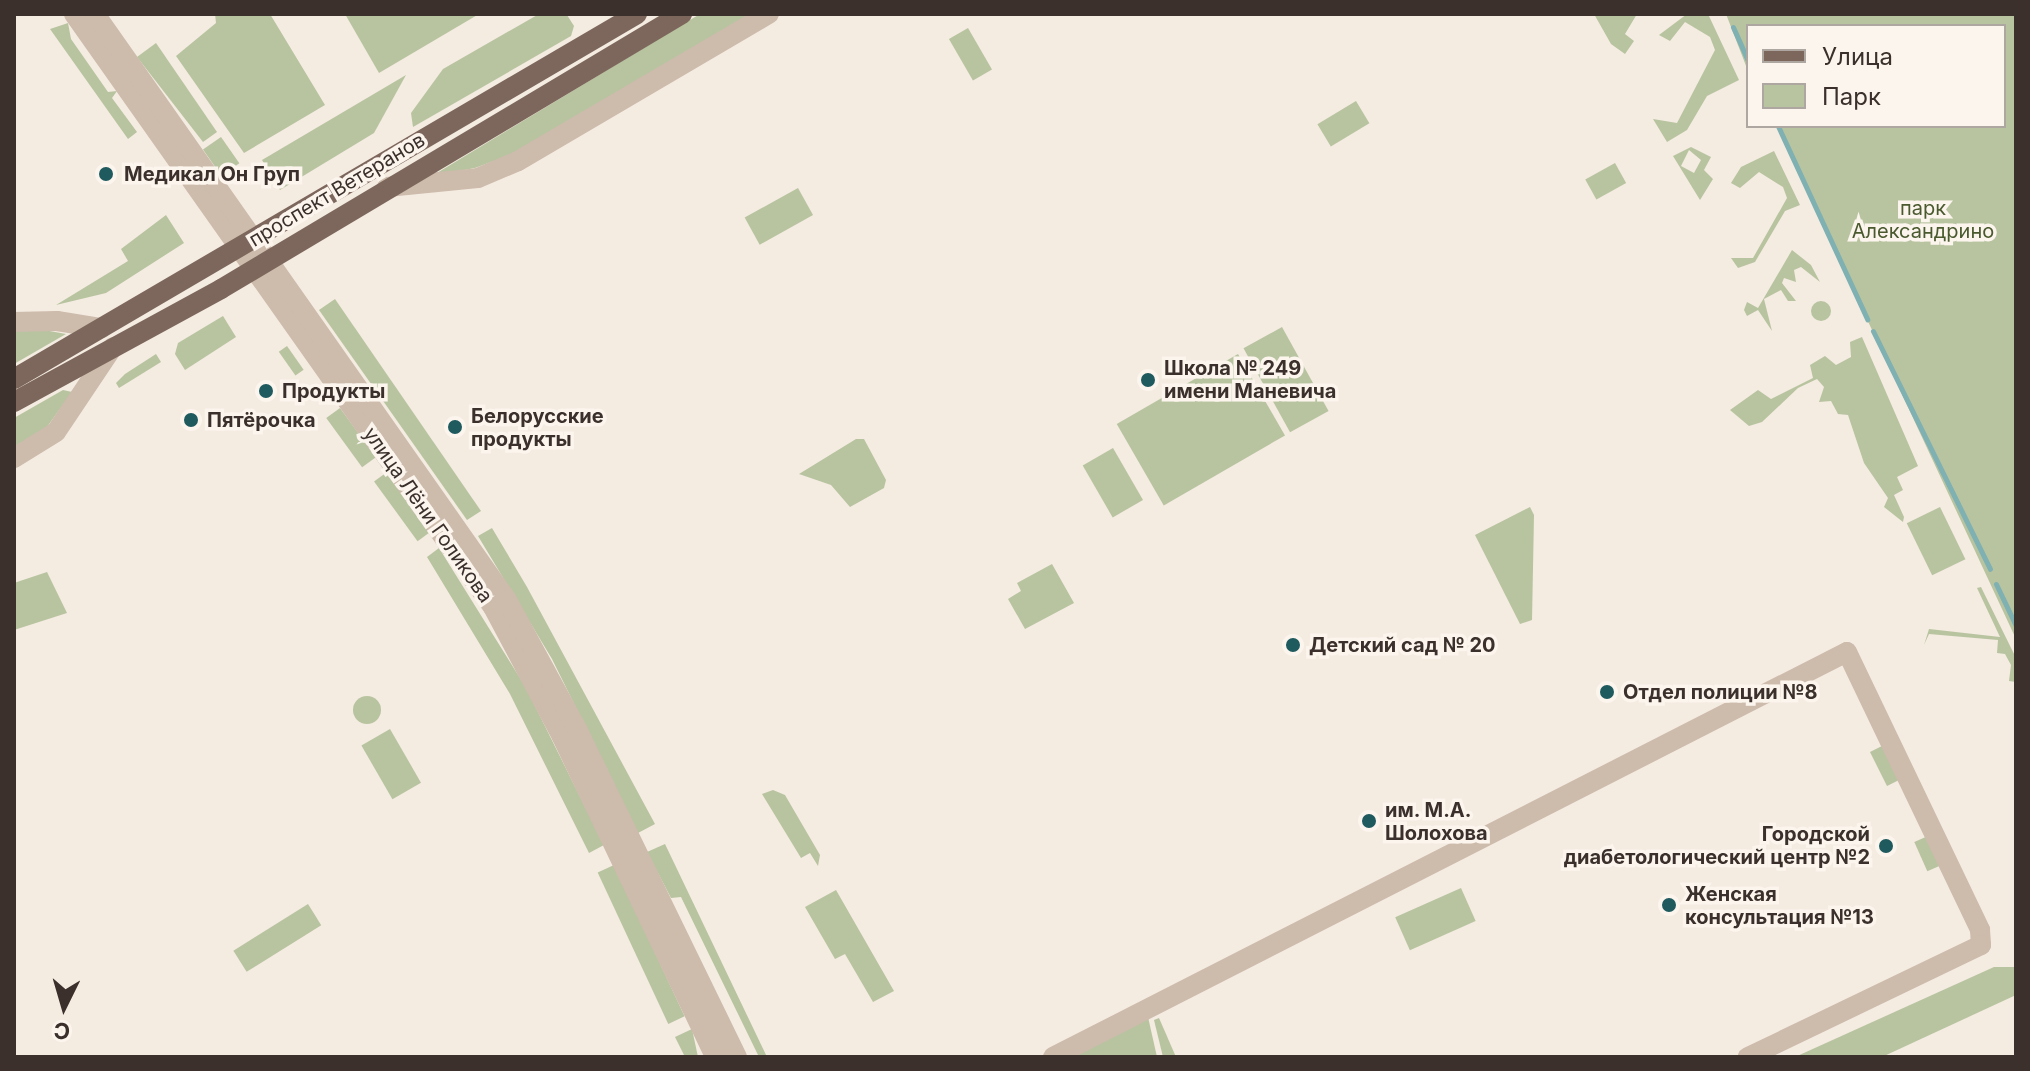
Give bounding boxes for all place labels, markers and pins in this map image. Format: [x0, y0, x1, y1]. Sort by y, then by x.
place label: Медикал Он Груп [124, 162, 300, 186]
marker: Медикал Он Груп [95, 163, 117, 185]
place label: Школа № 249 имени Маневича [1164, 356, 1336, 403]
marker: Школа № 249 имени Маневича [1139, 371, 1157, 389]
place label: Продукты [282, 379, 385, 403]
marker: Продукты [257, 382, 275, 400]
place label: Белорусские продукты [471, 404, 604, 451]
place label: Пятёрочка [207, 408, 315, 432]
marker: Пятёрочка [182, 411, 200, 429]
marker: Белорусские продукты [446, 418, 464, 436]
place label: Детский сад № 20 [1309, 633, 1496, 657]
marker: Детский сад № 20 [1284, 636, 1302, 654]
place label: Отдел полиции №8 [1623, 680, 1818, 704]
marker: Отдел полиции №8 [1598, 683, 1616, 701]
place label: им. М.А. Шолохова [1385, 798, 1488, 845]
marker: им. М.А. Шолохова [1360, 812, 1378, 830]
place label: Городской диабетологический центр №2 [1564, 822, 1870, 869]
marker: Городской диабетологический центр №2 [1877, 837, 1895, 855]
place label: Женская консультация №13 [1685, 882, 1874, 929]
marker: Женская консультация №13 [1660, 896, 1678, 914]

